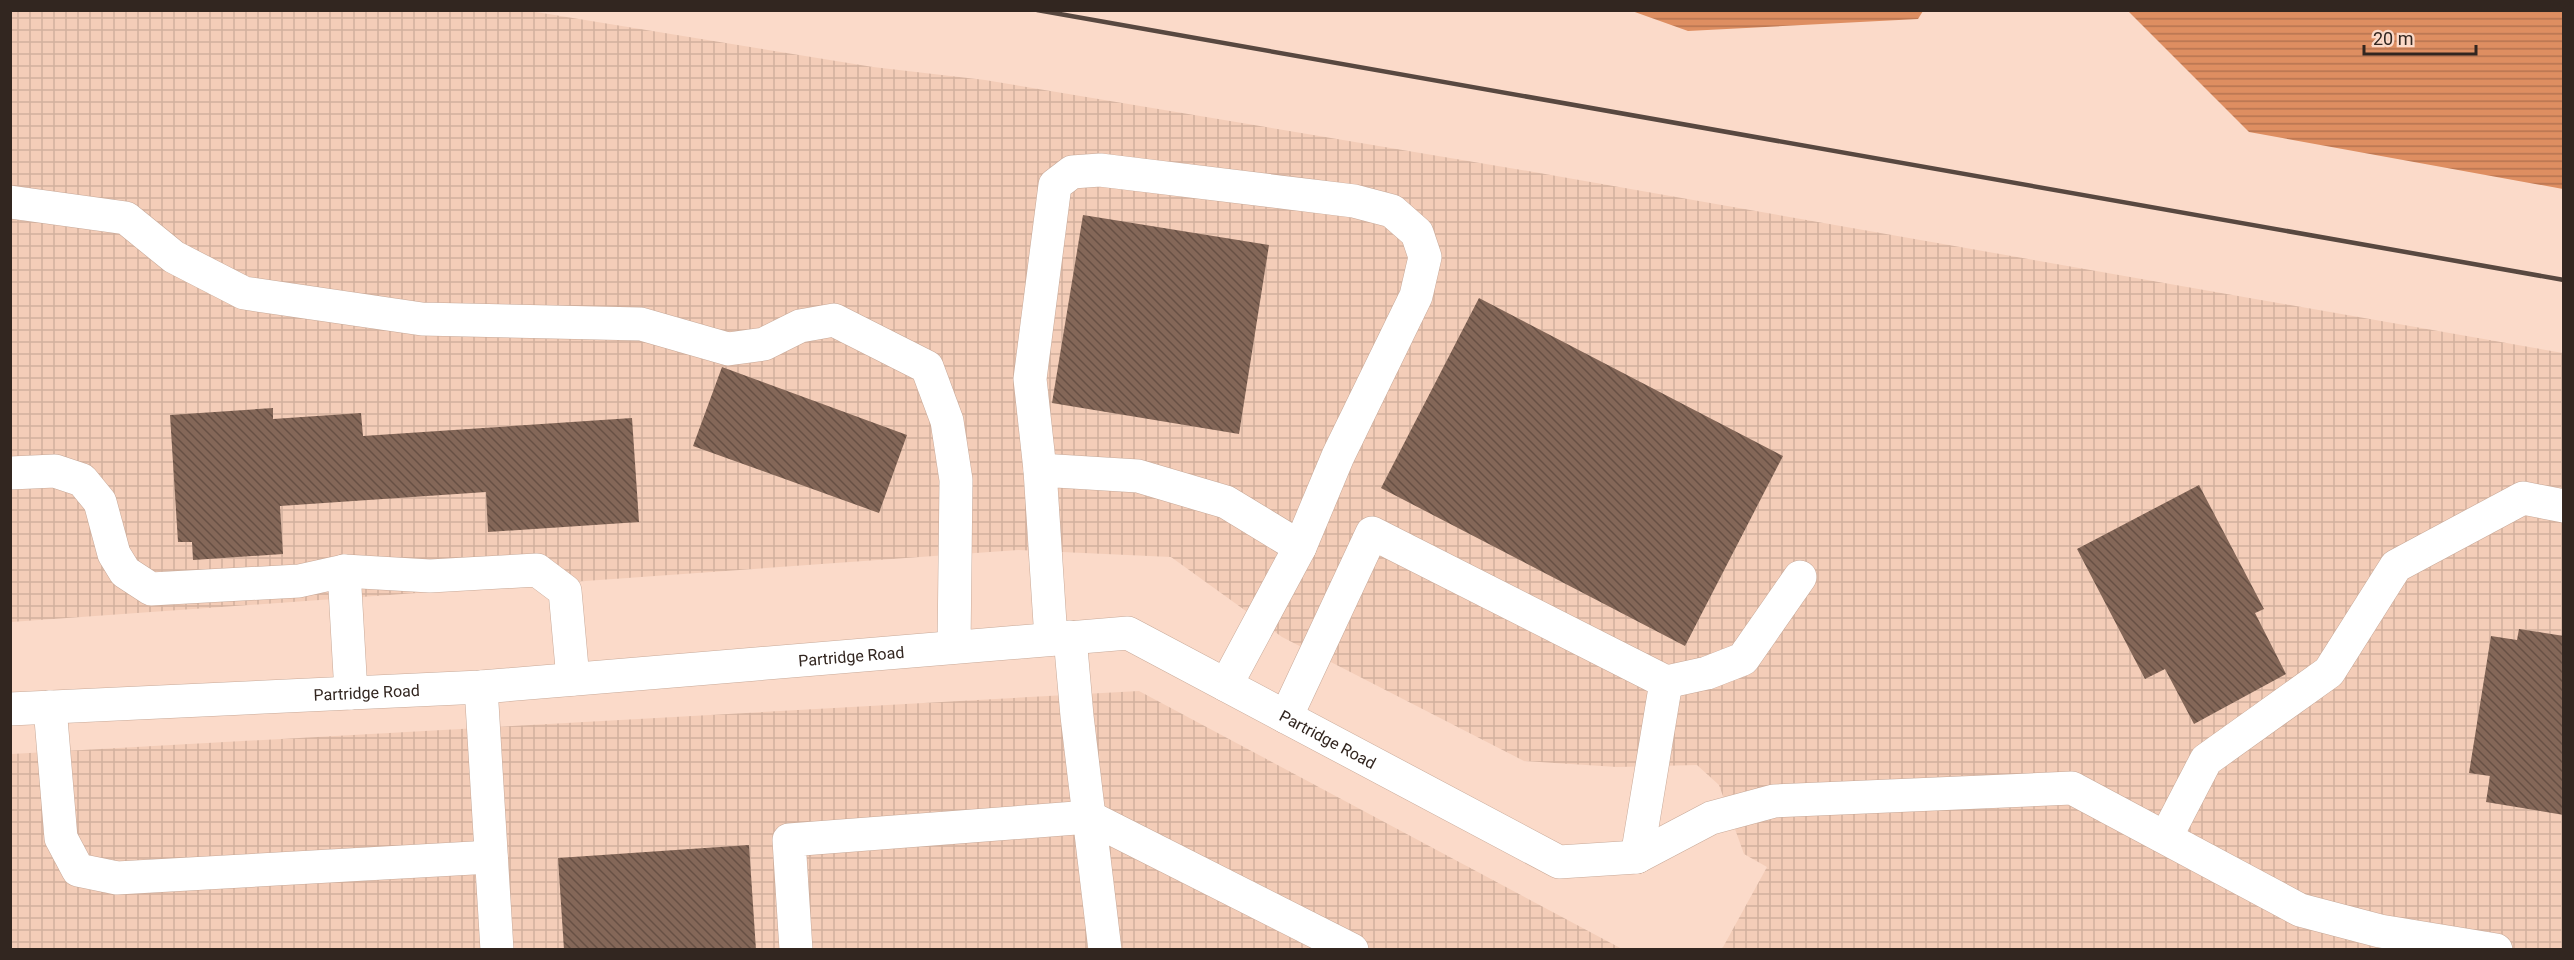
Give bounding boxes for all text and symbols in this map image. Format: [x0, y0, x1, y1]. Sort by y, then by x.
scale bar [2364, 18, 2476, 56]
text: 20 m [2373, 28, 2413, 49]
street label: Partridge Road [797, 642, 905, 670]
street label: Partridge Road [313, 680, 420, 704]
street label: Partridge Road [1276, 706, 1379, 772]

